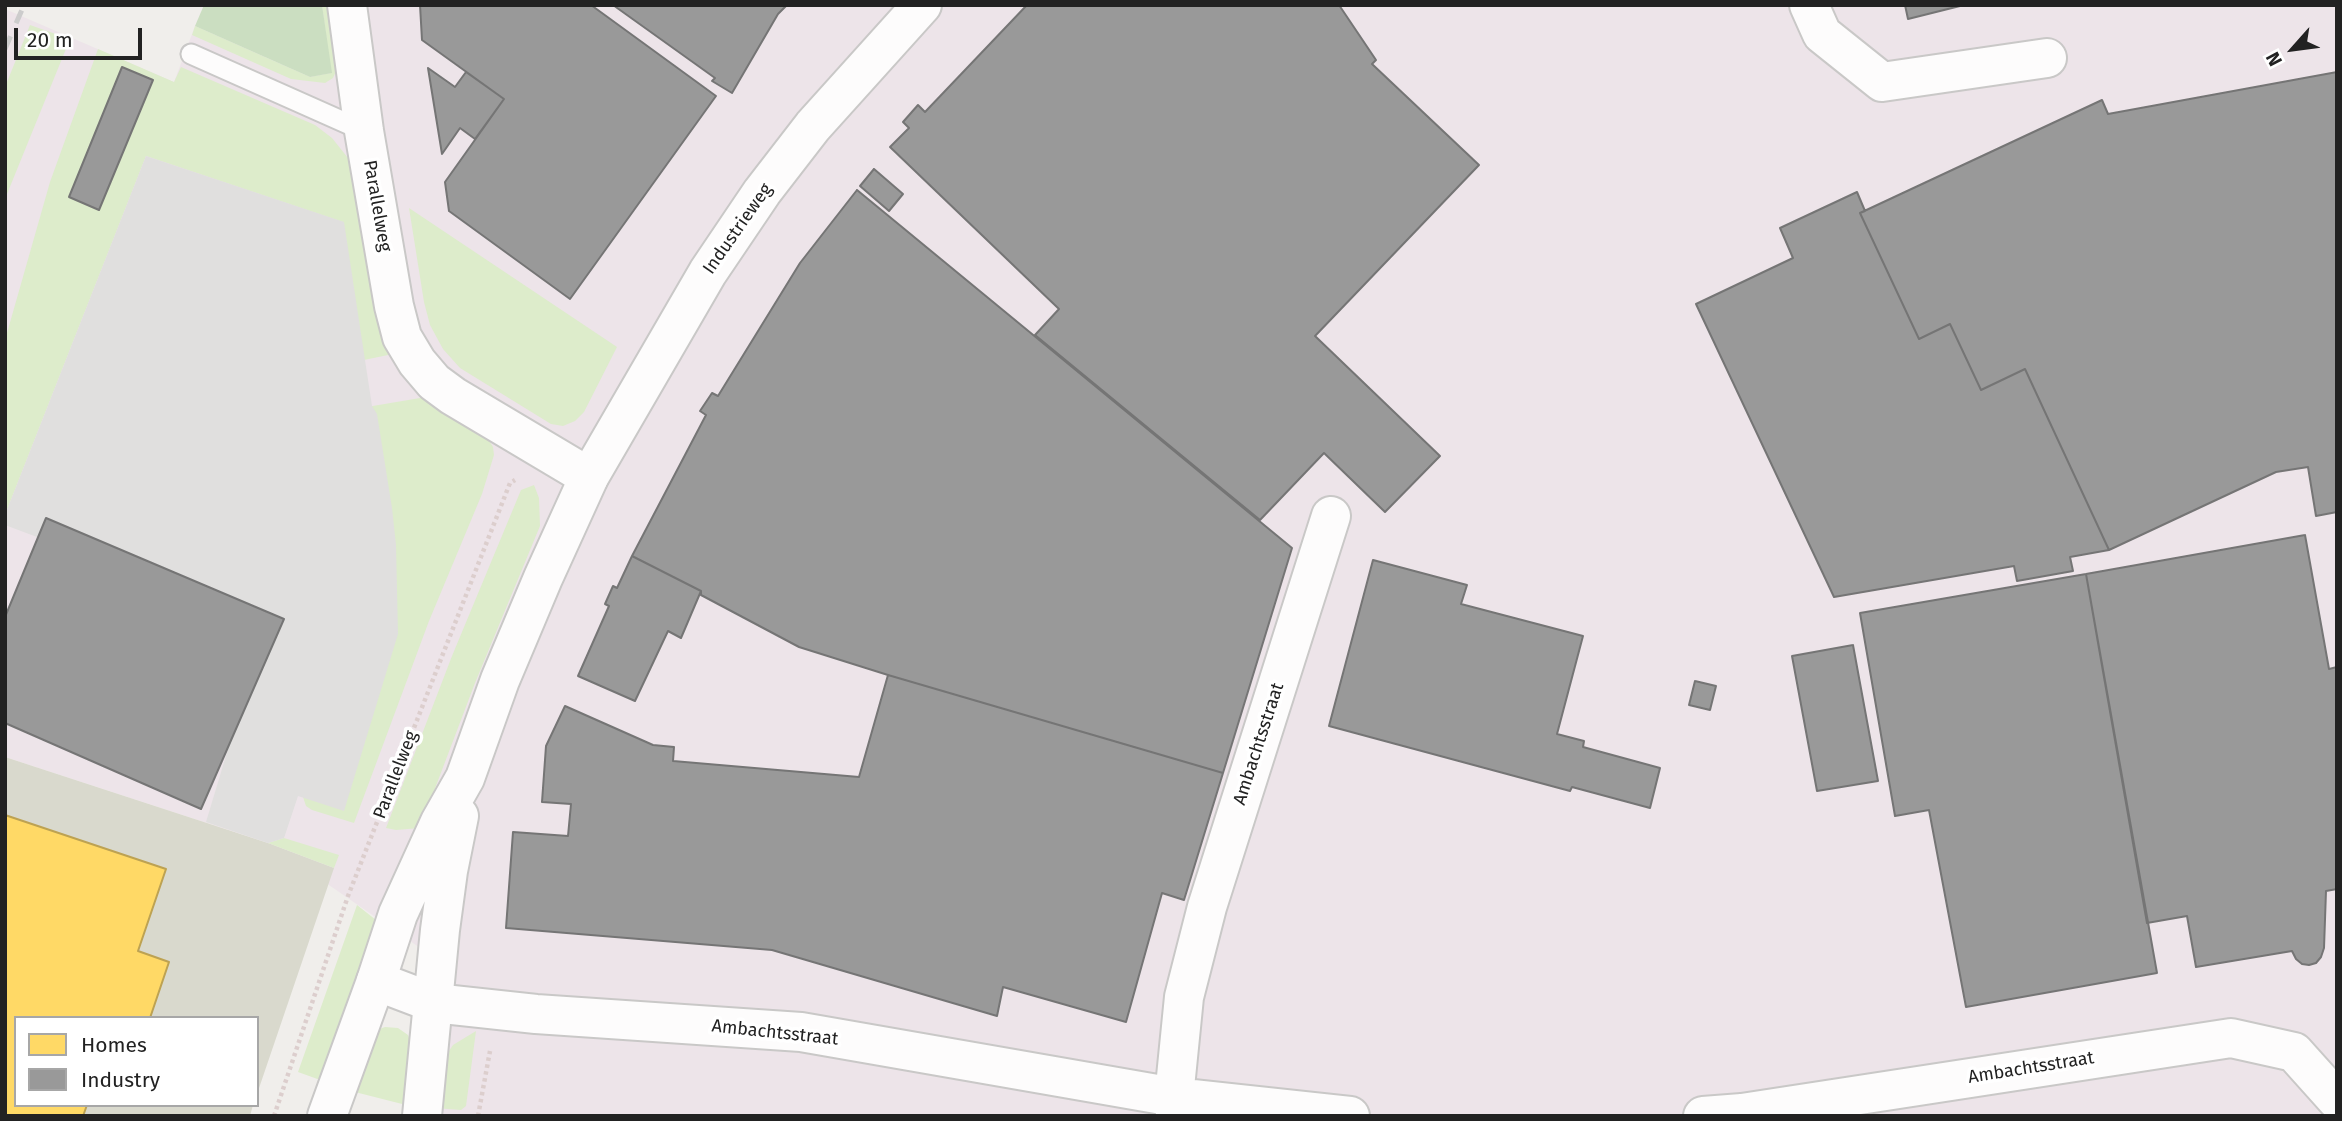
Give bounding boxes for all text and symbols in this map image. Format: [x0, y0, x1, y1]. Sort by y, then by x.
scale bar [18, 14, 145, 58]
north arrow [2258, 14, 2328, 84]
text: 20 m [27, 27, 73, 53]
text: N [2261, 48, 2287, 70]
street label: Parallelweg [358, 158, 396, 254]
street label: Industrieweg [699, 179, 777, 279]
street label: Ambachtsstraat [1229, 680, 1289, 808]
street label: Parallelweg [369, 728, 423, 822]
legend [14, 1016, 259, 1107]
street label: Ambachtsstraat [711, 1016, 839, 1050]
text: Homes [81, 1032, 147, 1058]
street label: Ambachtsstraat [1967, 1047, 2095, 1089]
text: Industry [81, 1067, 160, 1093]

